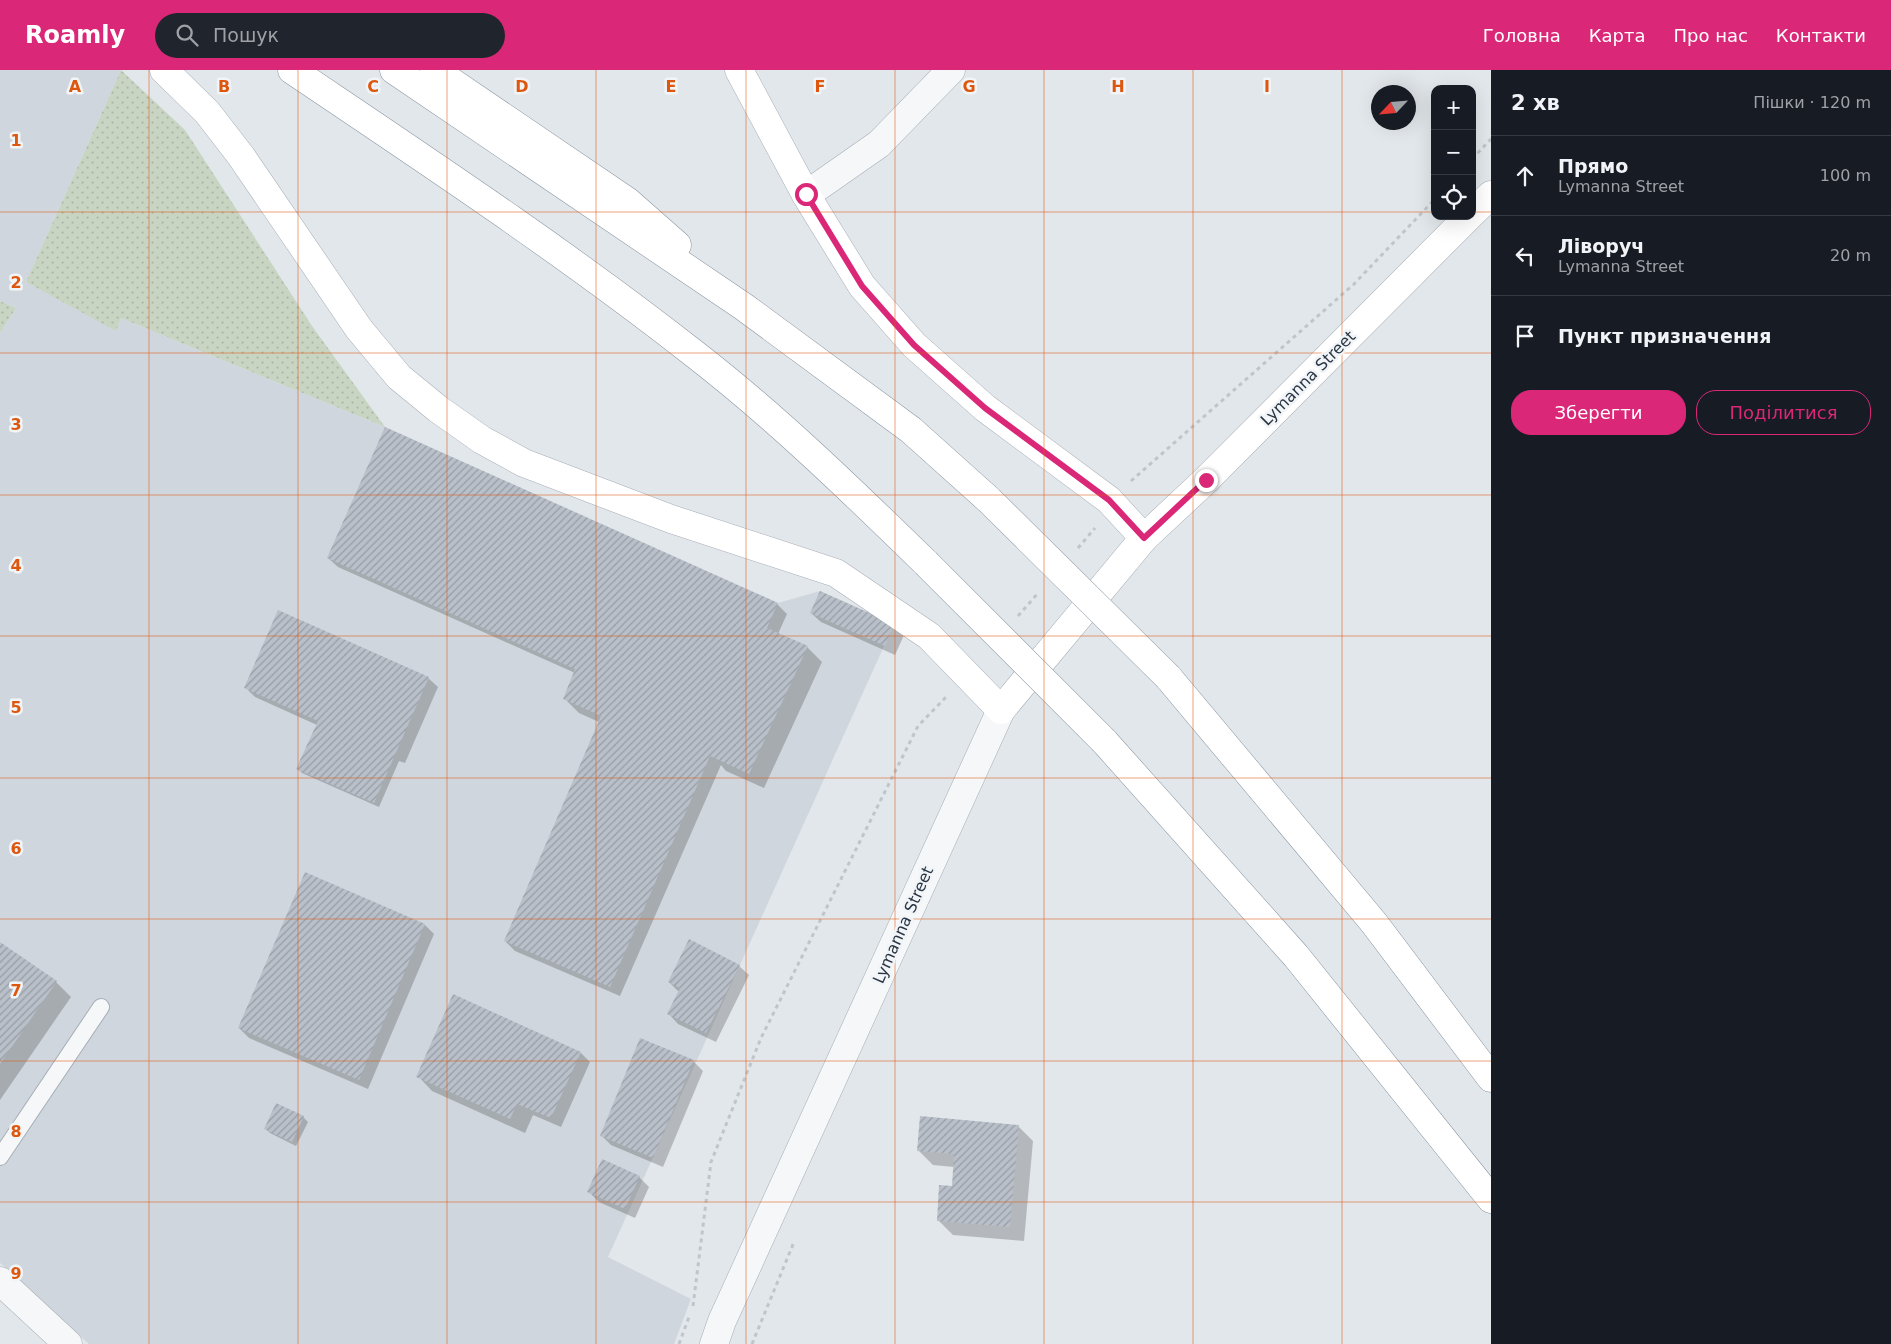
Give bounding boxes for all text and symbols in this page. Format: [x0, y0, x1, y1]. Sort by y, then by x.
search box [155, 13, 505, 58]
text: Roamly [25, 21, 125, 49]
icon: search [173, 21, 201, 49]
text: Пошук [213, 24, 279, 46]
text: Головна [1483, 25, 1561, 46]
text: Карта [1589, 25, 1645, 46]
text: Про нас [1673, 25, 1748, 46]
text: Контакти [1776, 25, 1866, 46]
text: A [69, 77, 82, 96]
text: B [218, 77, 230, 96]
text: C [367, 77, 379, 96]
text: D [515, 77, 529, 96]
text: E [666, 77, 676, 96]
text: F [815, 77, 825, 96]
text: G [962, 77, 976, 96]
text: H [1111, 77, 1125, 96]
text: I [1264, 77, 1270, 96]
north arrow [1371, 85, 1416, 130]
map controls [1431, 85, 1476, 220]
button: + [1431, 85, 1476, 130]
text: 2 хв [1511, 91, 1560, 115]
text: Пішки · 120 m [1753, 93, 1871, 112]
button: − [1431, 130, 1476, 175]
text: 1 [10, 131, 22, 150]
text: Прямо [1558, 155, 1628, 177]
icon: ahead [1511, 162, 1539, 190]
text: 100 m [1820, 166, 1871, 185]
button: locate [1431, 175, 1476, 220]
text: Lymanna Street [1558, 177, 1684, 196]
route start [795, 183, 818, 206]
text: Ліворуч [1558, 235, 1644, 257]
icon: left [1511, 242, 1539, 270]
text: 20 m [1830, 246, 1871, 265]
text: Lymanna Street [1558, 257, 1684, 276]
text: 2 [10, 273, 22, 292]
icon: arrive [1511, 322, 1539, 350]
text: Пункт призначення [1558, 325, 1771, 347]
street label: Lymanna Street [1257, 327, 1359, 429]
button: Зберегти [1511, 390, 1686, 435]
button: Поділитися [1696, 390, 1871, 435]
text: 3 [10, 415, 22, 434]
route end [1195, 469, 1218, 492]
text: 4 [10, 556, 22, 575]
text: 5 [10, 698, 22, 717]
text: 6 [10, 839, 22, 858]
street label: Lymanna Street [869, 864, 937, 986]
text: 7 [10, 981, 22, 1000]
text: 8 [10, 1122, 22, 1141]
text: 9 [10, 1264, 22, 1283]

